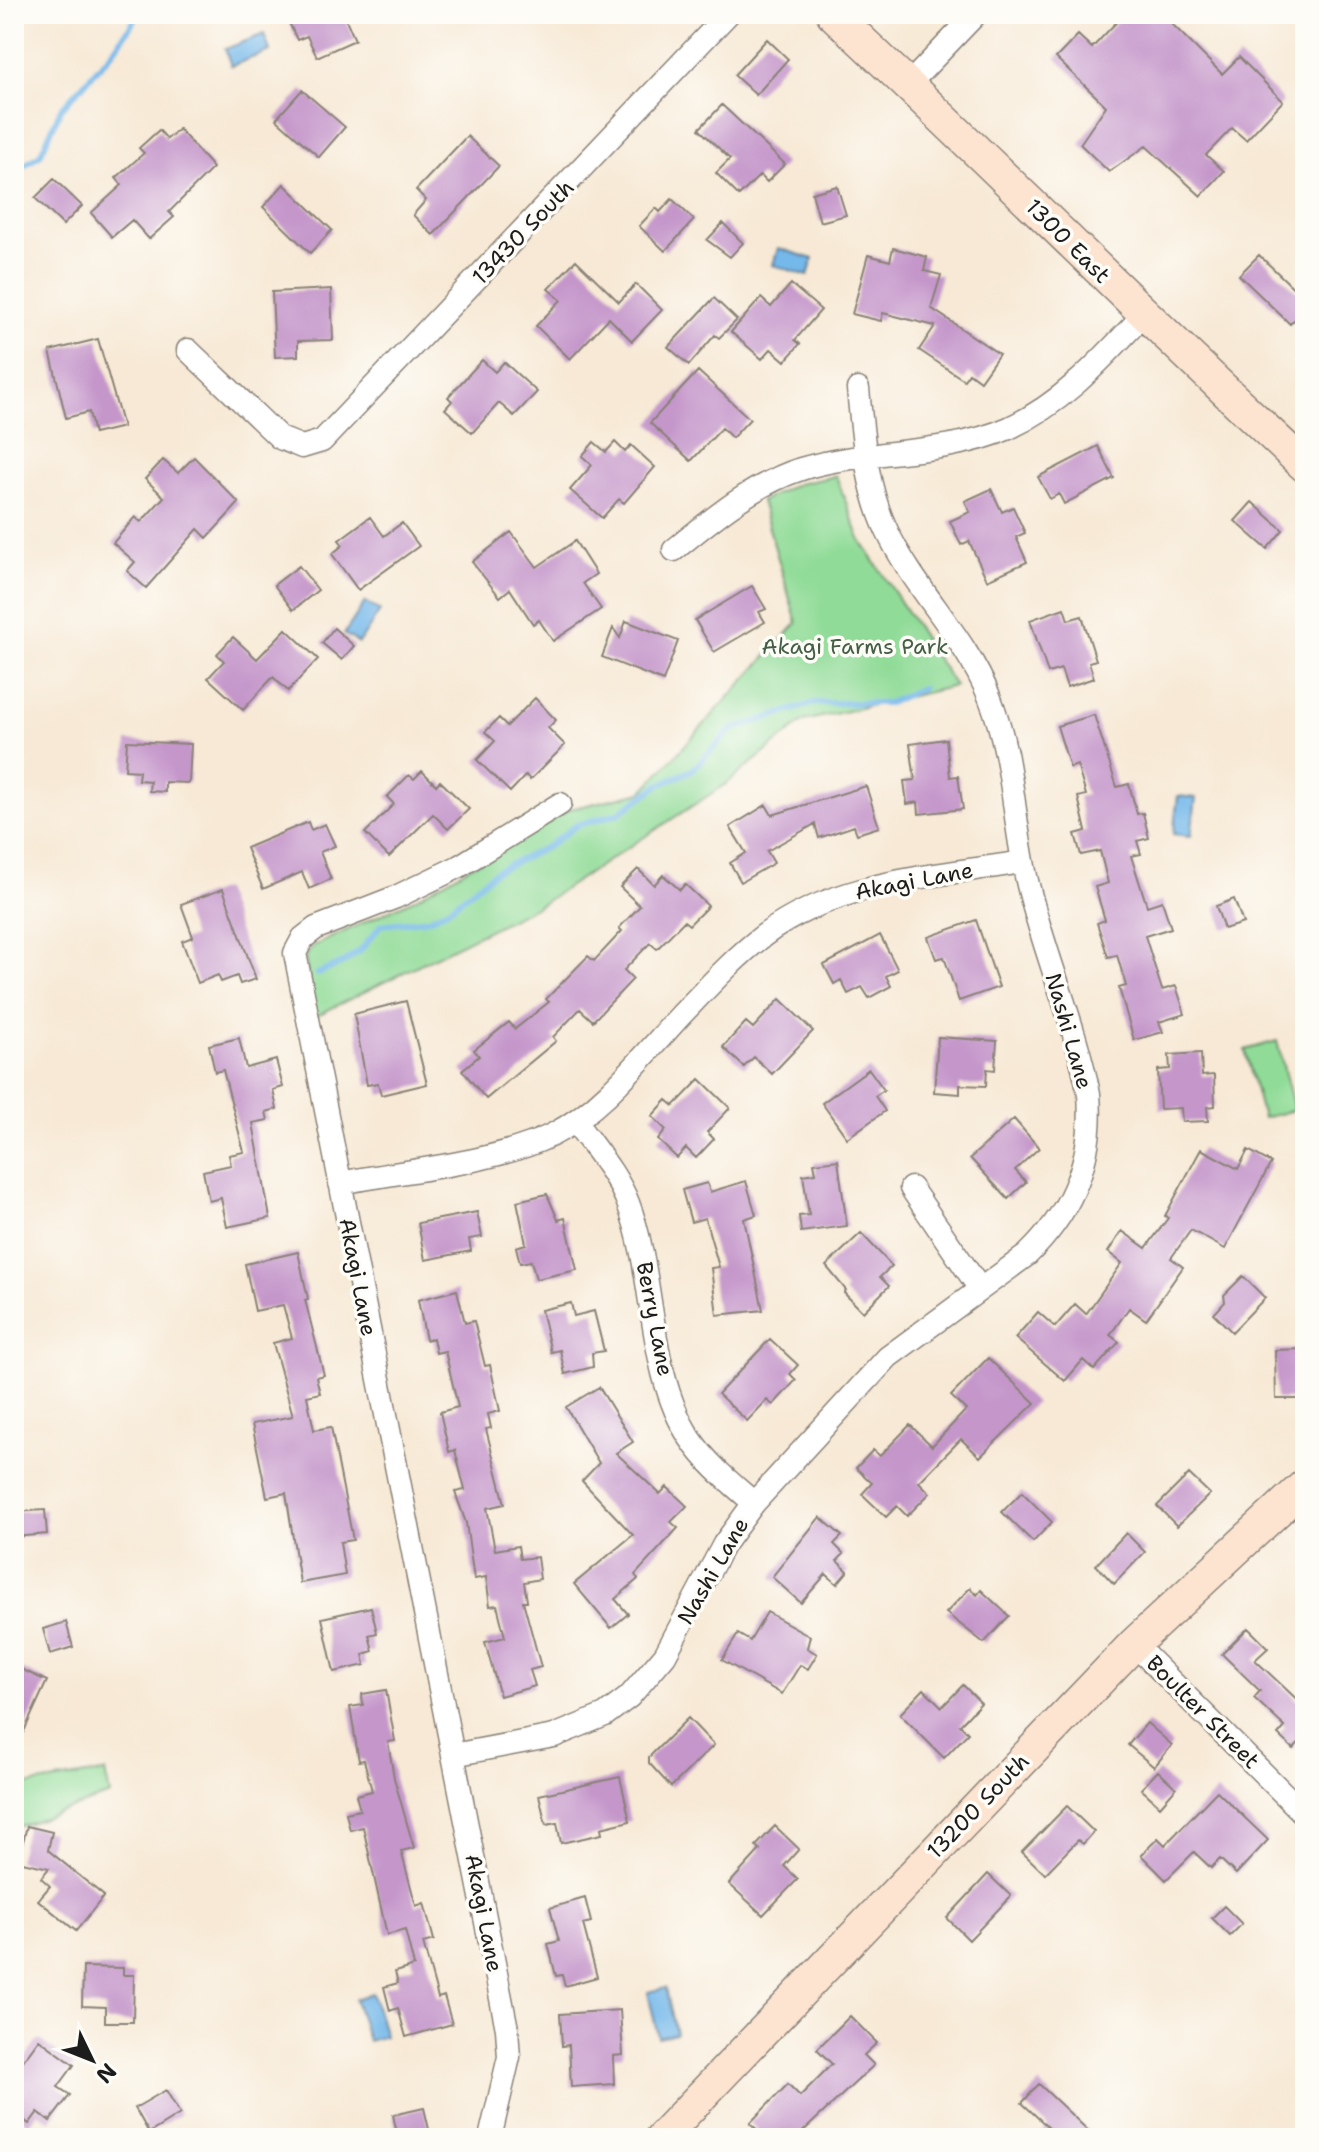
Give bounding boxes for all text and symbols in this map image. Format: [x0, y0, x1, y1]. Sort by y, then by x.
street label: 13430 South [466, 173, 580, 291]
street label: 1300 East [1019, 192, 1117, 290]
park label: Akagi Farms Park [761, 632, 949, 661]
street label: Akagi Lane [852, 855, 976, 907]
street label: Nashi Lane [1039, 970, 1099, 1092]
street label: Akagi Lane [332, 1215, 384, 1339]
street label: Berry Lane [630, 1259, 680, 1379]
street label: Nashi Lane [671, 1512, 755, 1630]
street label: Boulter Street [1140, 1649, 1266, 1775]
street label: 13200 South [920, 1747, 1036, 1865]
street label: Akagi Lane [458, 1851, 510, 1975]
north arrow [52, 2020, 132, 2100]
text: N [90, 2057, 123, 2090]

